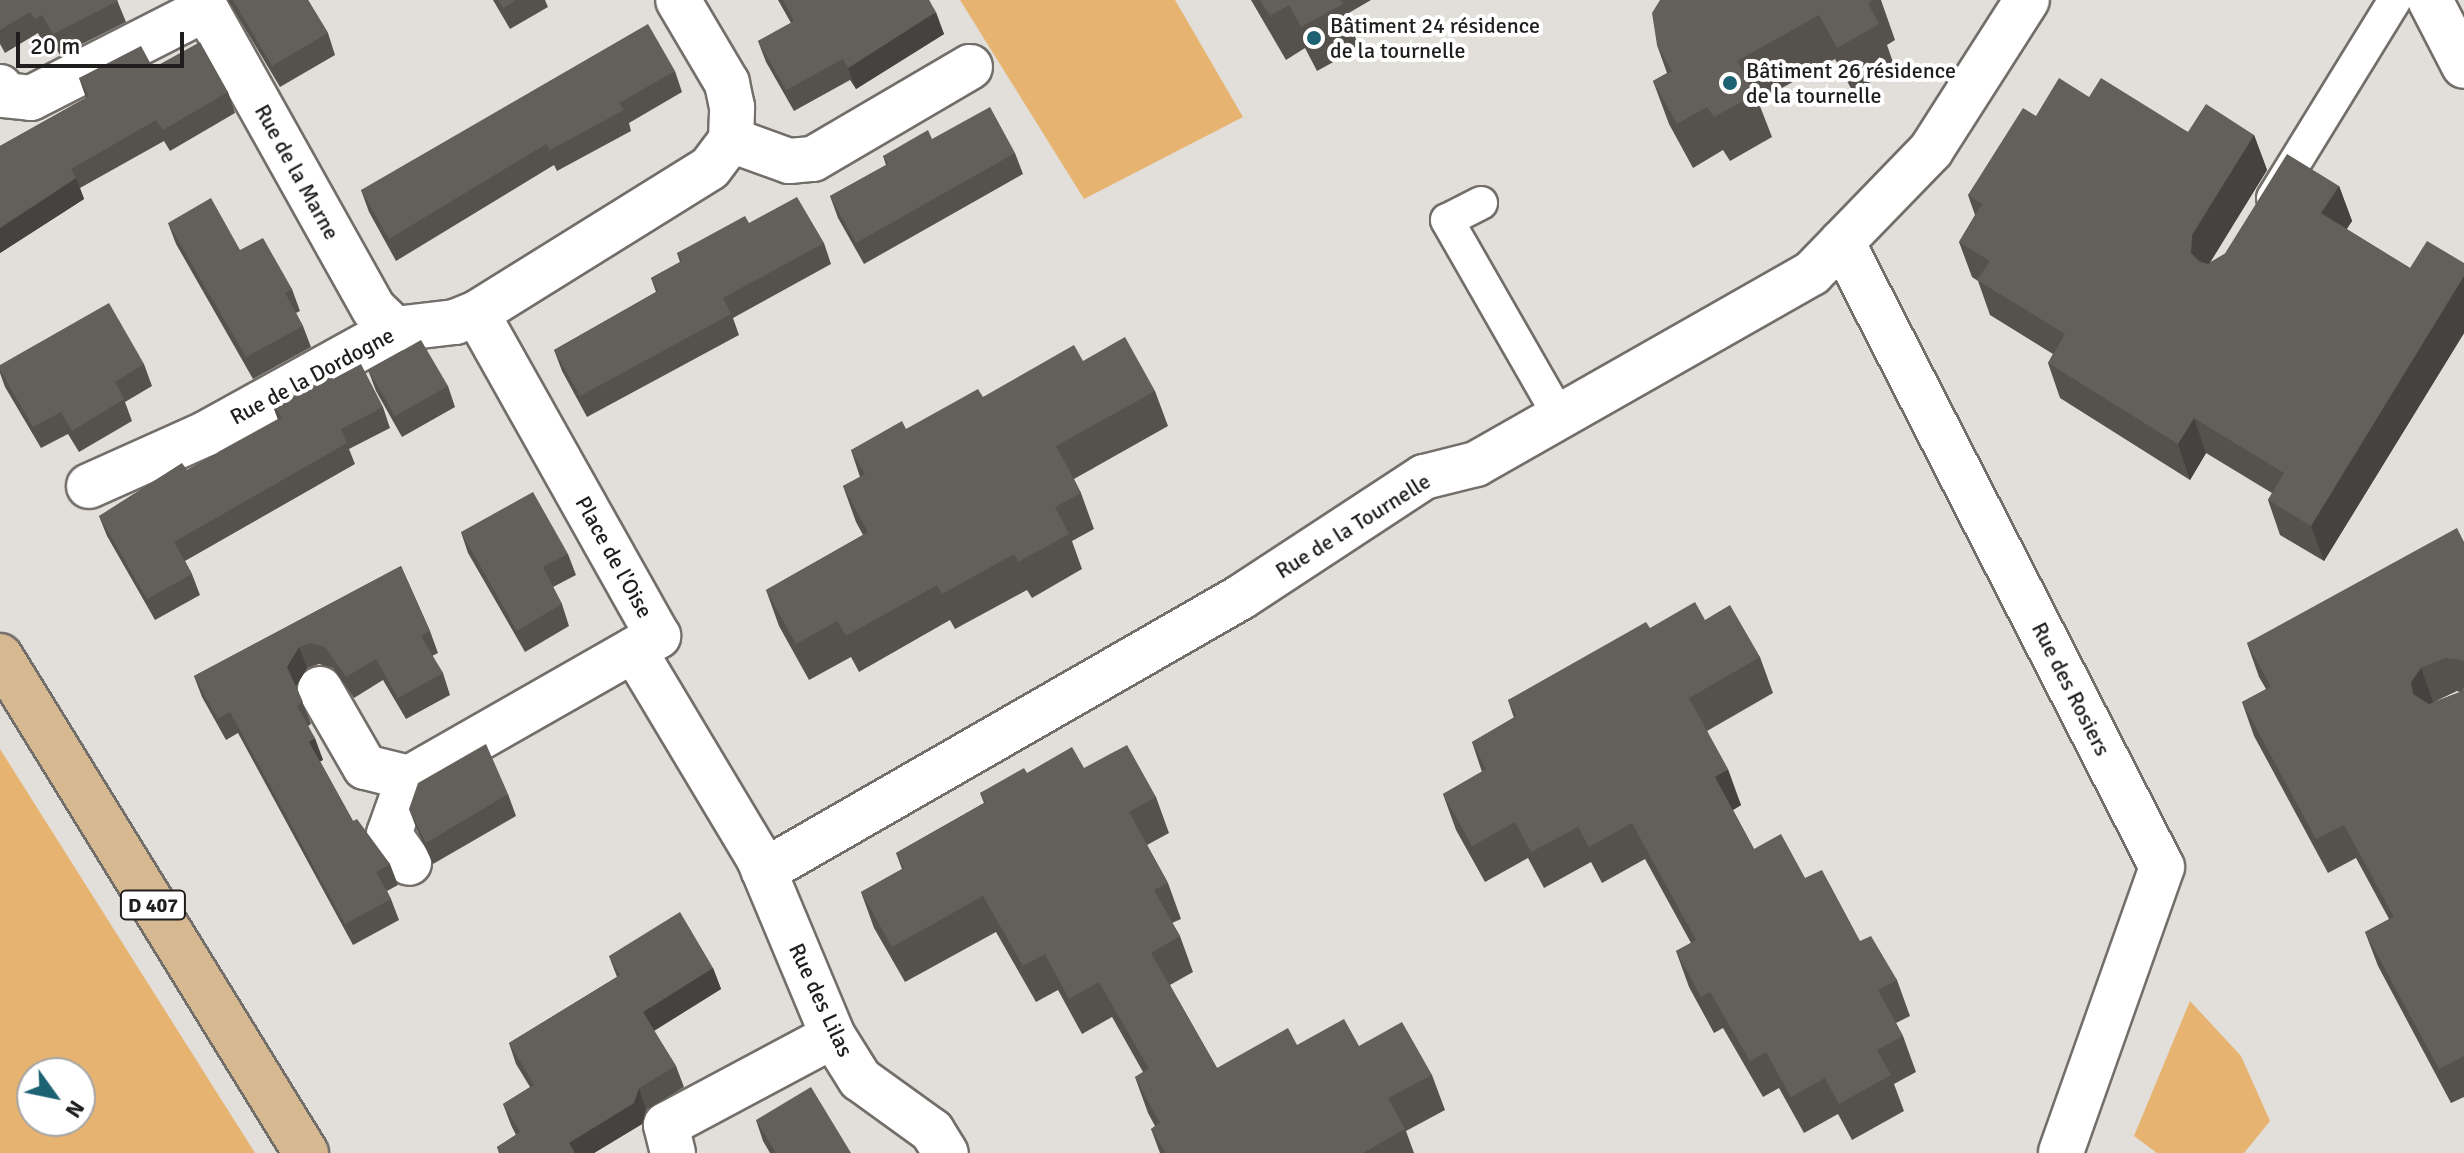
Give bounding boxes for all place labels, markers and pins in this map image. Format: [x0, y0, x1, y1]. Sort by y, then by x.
place label: Bâtiment 24 résidence de la tournelle [1330, 12, 1540, 64]
marker: Bâtiment 24 résidence de la tournelle [1305, 29, 1323, 47]
place label: Bâtiment 26 résidence de la tournelle [1746, 57, 1956, 108]
marker: Bâtiment 26 résidence de la tournelle [1721, 74, 1739, 92]

